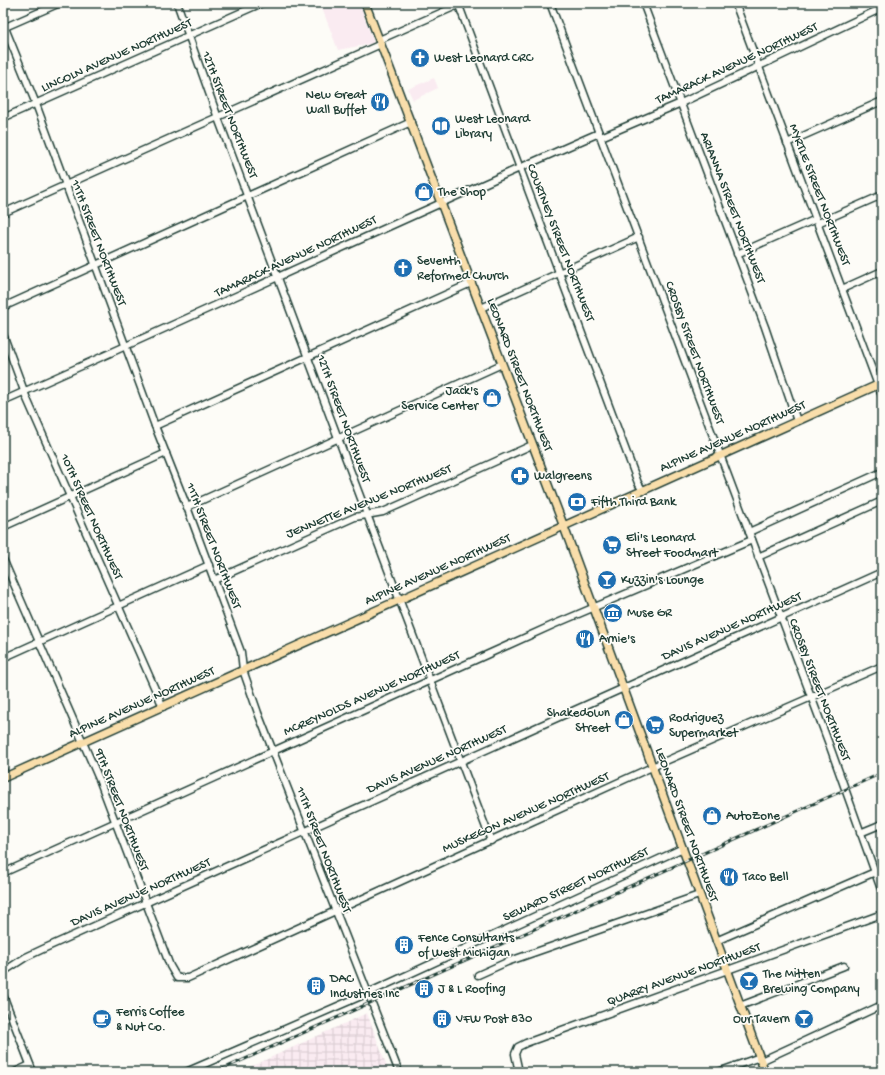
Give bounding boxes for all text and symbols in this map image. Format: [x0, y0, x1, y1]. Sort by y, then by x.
street label: LINCOLN AVENUE NORTHWEST [39, 15, 196, 96]
street label: TAMARACK AVENUE NORTHWEST [653, 19, 821, 109]
church icon: West Leonard CRC [409, 47, 431, 69]
street label: 12TH STREET NORTHWEST [197, 48, 261, 182]
place label: West Leonard CRC [434, 51, 534, 66]
place label: New Great Wall Buffet [306, 88, 368, 118]
restaurant icon: New Great Wall Buffet [369, 91, 391, 113]
place label: West Leonard Library [455, 112, 531, 142]
library icon: West Leonard Library [430, 115, 452, 137]
street label: MYRTLE STREET NORTHWEST [785, 122, 853, 269]
street label: ARIANNA STREET NORTHWEST [696, 130, 768, 287]
street label: COURTNEY STREET NORTHWEST [523, 162, 597, 325]
street label: 11TH STREET NORTHWEST [67, 177, 129, 309]
shop icon: The Shop [413, 181, 435, 203]
place label: The Shop [437, 185, 487, 200]
street label: TAMARACK AVENUE NORTHWEST [212, 212, 380, 302]
place label: Seventh Reformed Church [417, 254, 509, 284]
church icon: Seventh Reformed Church [392, 257, 414, 279]
street label: CROSBY STREET NORTHWEST [661, 279, 727, 428]
street label: LEONARD STREET NORTHWEST [483, 296, 556, 455]
street label: 12TH STREET NORTHWEST [313, 352, 373, 486]
place label: Jack's Service Center [401, 384, 479, 414]
shop icon: Jack's Service Center [481, 387, 503, 409]
street label: ALPINE AVENUE NORTHWEST [658, 398, 809, 476]
street label: 10TH STREET NORTHWEST [56, 451, 126, 583]
street label: JENNETTE AVENUE NORTHWEST [284, 461, 455, 542]
pharmacy icon: Walgreens [509, 465, 531, 487]
place label: Walgreens [534, 469, 593, 484]
street label: 11TH STREET NORTHWEST [182, 480, 244, 612]
bank icon: Fifth Third Bank [566, 491, 588, 513]
place label: Fifth Third Bank [590, 495, 677, 510]
street label: ALPINE AVENUE NORTHWEST [363, 531, 514, 609]
place label: Eli's Leonard Street Foodmart [626, 531, 720, 561]
supermarket icon: Eli's Leonard Street Foodmart [601, 534, 623, 556]
bar icon: Kuzzin's Lounge [596, 569, 618, 591]
place label: Kuzzin's Lounge [621, 573, 704, 588]
street label: DAVIS AVENUE NORTHWEST [659, 589, 805, 665]
museum icon: Muse GR [602, 602, 624, 624]
place label: Muse GR [627, 606, 673, 621]
street label: CROSBY STREET NORTHWEST [785, 617, 853, 764]
restaurant icon: Arnie's [574, 628, 596, 650]
place label: Arnie's [599, 632, 636, 647]
street label: MCREYNOLDS AVENUE NORTHWEST [281, 648, 463, 740]
street label: ALPINE AVENUE NORTHWEST [67, 664, 218, 742]
place label: Shakedown Street [547, 706, 612, 736]
shop icon: Shakedown Street [613, 709, 635, 731]
place label: Rodriguez Supermarket [669, 711, 739, 741]
supermarket icon: Rodriguez Supermarket [644, 714, 666, 736]
street label: DAVIS AVENUE NORTHWEST [364, 722, 510, 798]
street label: 9TH STREET NORTHWEST [90, 746, 152, 874]
street label: LEONARD STREET NORTHWEST [651, 746, 721, 905]
street label: MUSKEGON AVENUE NORTHWEST [440, 769, 613, 857]
street label: 11TH STREET NORTHWEST [292, 784, 354, 916]
shop icon: AutoZone [701, 805, 723, 827]
place label: AutoZone [726, 809, 780, 824]
street label: SEWARD STREET NORTHWEST [501, 844, 652, 925]
street label: DAVIS AVENUE NORTHWEST [68, 855, 214, 931]
restaurant icon: Taco Bell [718, 866, 740, 888]
place label: Taco Bell [742, 870, 789, 885]
place label: Fence Consultants of West Michigan [417, 931, 515, 961]
building icon: Fence Consultants of West Michigan [393, 934, 415, 956]
street label: QUARRY AVENUE NORTHWEST [605, 940, 764, 1010]
place label: The Mitten Brewing Company [762, 967, 860, 997]
bar icon: The Mitten Brewing Company [738, 970, 760, 992]
place label: DAC Industries Inc [329, 972, 399, 1002]
building icon: DAC Industries Inc [305, 975, 327, 997]
building icon: J & L Roofing [413, 978, 435, 1000]
place label: J & L Roofing [438, 982, 506, 997]
place label: Ferris Coffee & Nut Co. [115, 1005, 185, 1035]
cafe icon: Ferris Coffee & Nut Co. [91, 1008, 113, 1030]
building icon: VFW Post 830 [431, 1008, 453, 1030]
bar icon: Our Tavern [793, 1008, 815, 1030]
place label: VFW Post 830 [455, 1012, 533, 1027]
place label: Our Tavern [733, 1012, 791, 1027]

